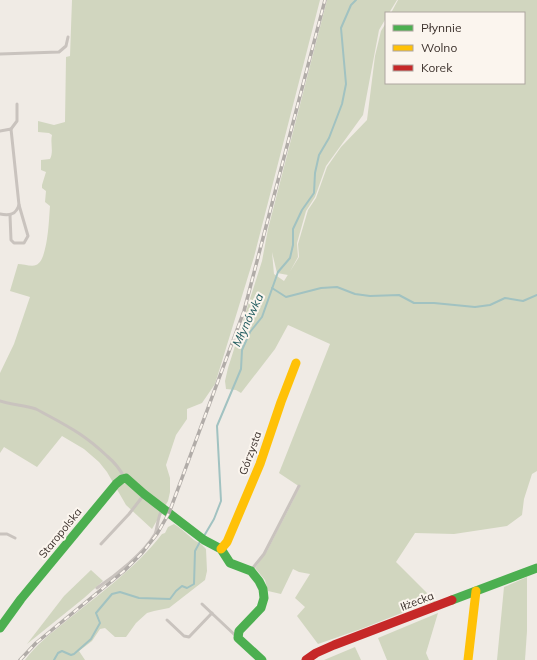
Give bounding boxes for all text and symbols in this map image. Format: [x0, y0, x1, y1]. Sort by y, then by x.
legend [385, 12, 525, 84]
text: Płynnie [421, 20, 462, 35]
text: Wolno [421, 40, 457, 55]
text: Korek [421, 60, 453, 75]
water label: Młynówka [229, 291, 266, 349]
street label: Górzysta [236, 429, 264, 477]
street label: Staropolska [35, 505, 85, 561]
street label: Iłżecka [398, 588, 436, 614]

